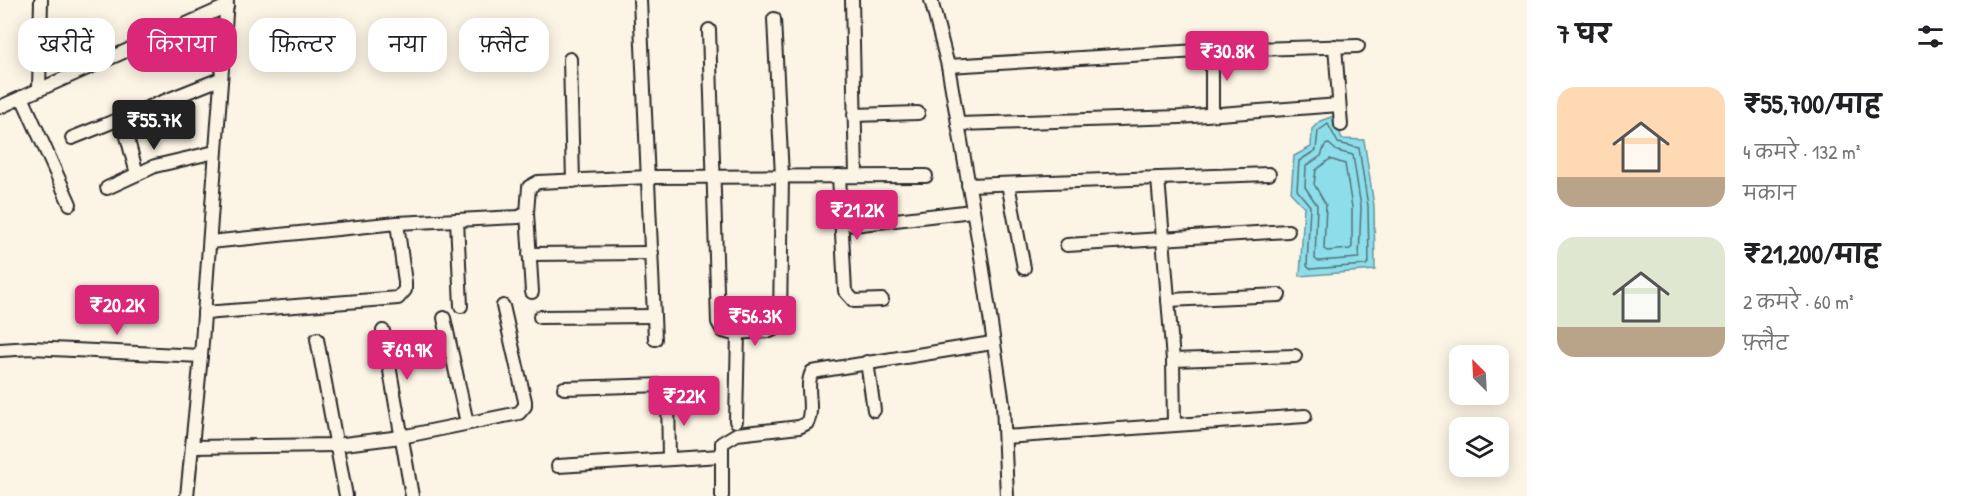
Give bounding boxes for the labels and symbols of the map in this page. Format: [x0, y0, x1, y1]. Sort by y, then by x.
pin: ₹30.8K [1178, 31, 1276, 82]
pin: ₹55.7K [105, 100, 203, 151]
pin: ₹21.2K [808, 190, 906, 241]
pin: ₹20.2K [68, 285, 166, 336]
pin: ₹56.3K [706, 296, 804, 347]
pin: ₹69.9K [358, 330, 456, 381]
north arrow [1449, 345, 1509, 405]
pin: ₹22K [648, 376, 720, 427]

